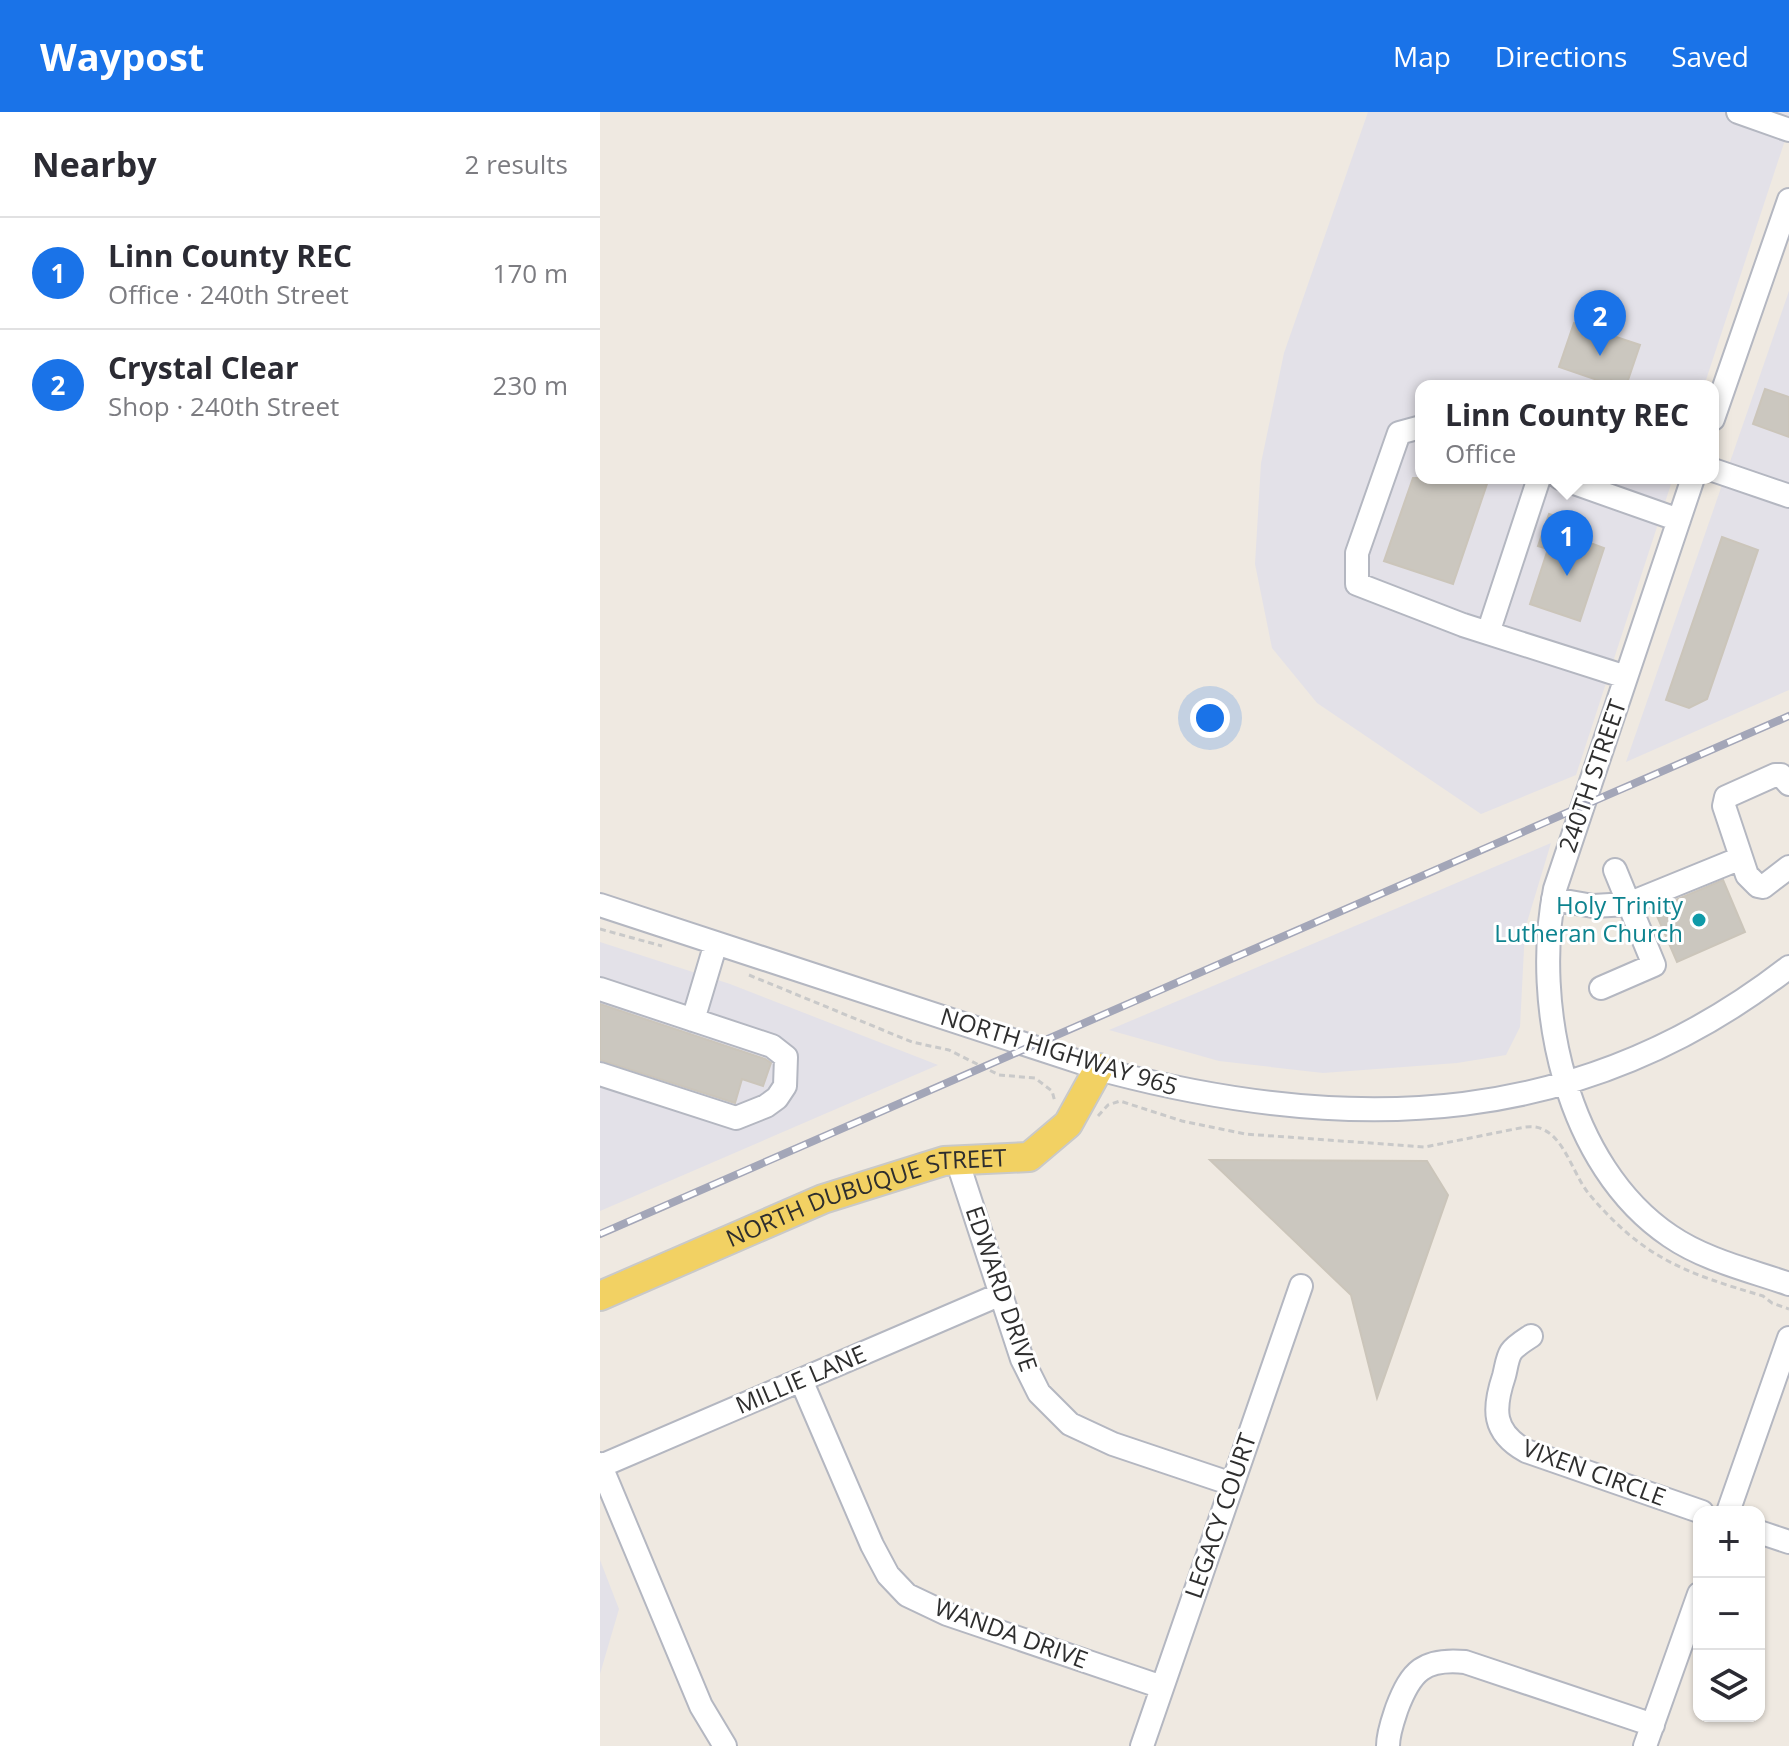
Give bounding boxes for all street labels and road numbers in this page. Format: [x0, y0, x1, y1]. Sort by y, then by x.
street label: 240TH STREET [1550, 695, 1633, 856]
street label: NORTH HIGHWAY 965 [937, 999, 1182, 1102]
street label: NORTH DUBUQUE STREET [721, 1140, 1007, 1254]
street label: EDWARD DRIVE [959, 1201, 1046, 1376]
street label: MILLIE LANE [730, 1336, 871, 1421]
street label: LEGACY COURT [1176, 1429, 1263, 1602]
street label: VIXEN CIRCLE [1518, 1430, 1671, 1513]
street label: WANDA DRIVE [930, 1590, 1093, 1676]

